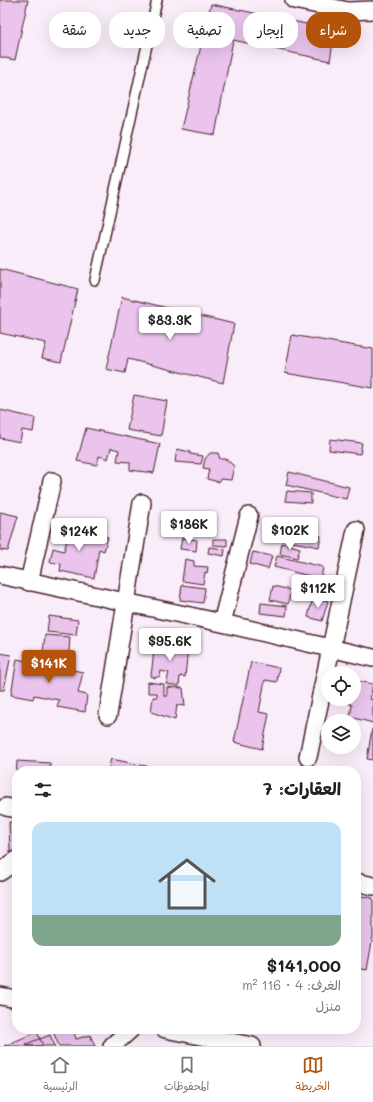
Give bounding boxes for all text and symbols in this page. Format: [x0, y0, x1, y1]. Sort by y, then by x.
chip: شقة [49, 12, 101, 48]
chip: جديد [109, 12, 165, 48]
chip: تصفية [173, 12, 235, 48]
chip: إيجار [243, 12, 298, 48]
chip: شراء [306, 12, 361, 48]
pin: $83.3K [137, 307, 203, 341]
text: $83.3K [148, 311, 192, 328]
pin: $186K [161, 511, 217, 545]
text: $186K [170, 515, 208, 532]
pin: $102K [262, 517, 318, 551]
pin: $124K [51, 518, 107, 552]
text: $102K [271, 521, 309, 538]
text: $124K [60, 522, 98, 539]
pin: $112K [290, 575, 346, 609]
text: $112K [300, 579, 336, 596]
pin: $95.6K [137, 628, 203, 662]
text: $95.6K [148, 632, 192, 649]
pin: $141K [21, 650, 77, 684]
text: $141K [31, 654, 67, 671]
map controls [321, 666, 361, 754]
button: locate [321, 666, 361, 706]
button: layers [321, 714, 361, 754]
text: العقارات: 7 [263, 777, 341, 799]
icon: filters [32, 779, 54, 801]
icon: home [151, 848, 223, 920]
text: $141,000 [267, 954, 341, 976]
text: الغرف: 4 · 116 m² [242, 976, 341, 993]
text: منزل [315, 997, 341, 1014]
tab: الرئيسية [43, 1054, 78, 1096]
tab: المحفوظات [164, 1054, 209, 1096]
tab: الخريطة [296, 1054, 330, 1096]

